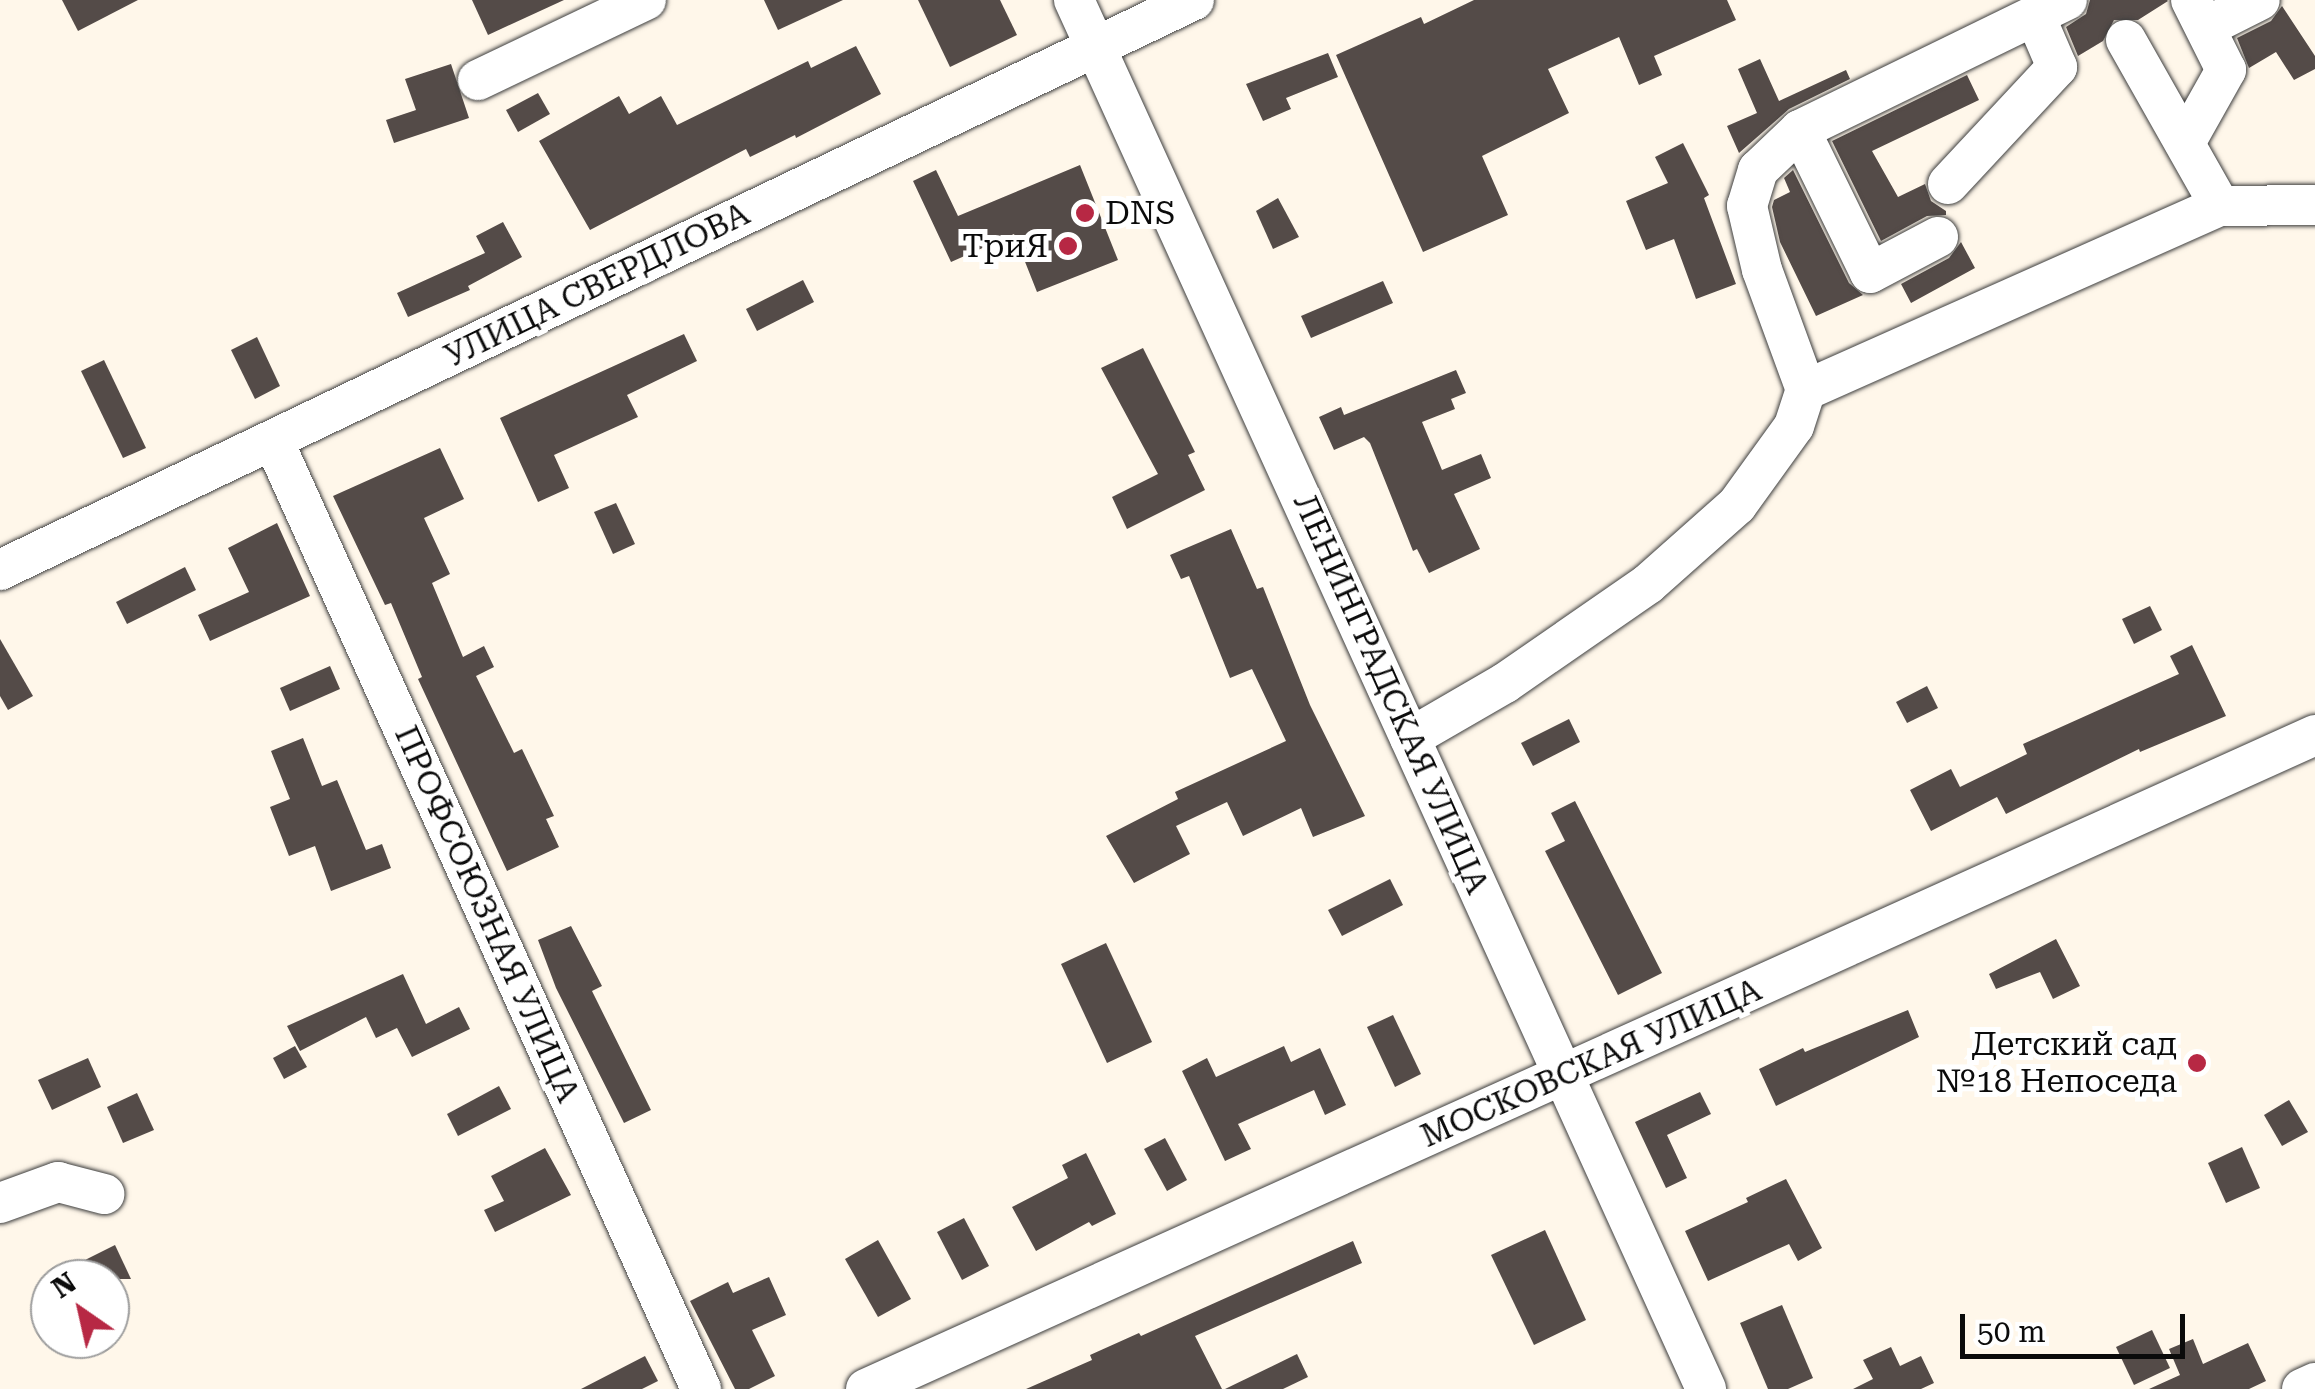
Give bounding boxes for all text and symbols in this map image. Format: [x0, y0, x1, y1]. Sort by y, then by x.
place label: DNS [1105, 194, 1175, 232]
street label: УЛИЦА СВЕРДЛОВА [438, 195, 756, 375]
marker: DNS [1074, 202, 1096, 224]
place label: ТриЯ [962, 227, 1048, 265]
marker: ТриЯ [1057, 235, 1079, 257]
street label: ЛЕНИНГРАДСКАЯ УЛИЦА [1285, 488, 1497, 900]
street label: ПРОФСОЮЗНАЯ УЛИЦА [387, 720, 587, 1108]
street label: МОСКОВСКАЯ УЛИЦА [1415, 971, 1767, 1155]
place label: Детский сад №18 Непоседа [1936, 1026, 2177, 1101]
marker: Детский сад №18 Непоседа [2186, 1052, 2208, 1074]
north arrow [30, 1259, 130, 1359]
text: N [46, 1266, 82, 1305]
scale bar [1965, 1294, 2190, 1356]
text: 50 m [1977, 1314, 2046, 1349]

